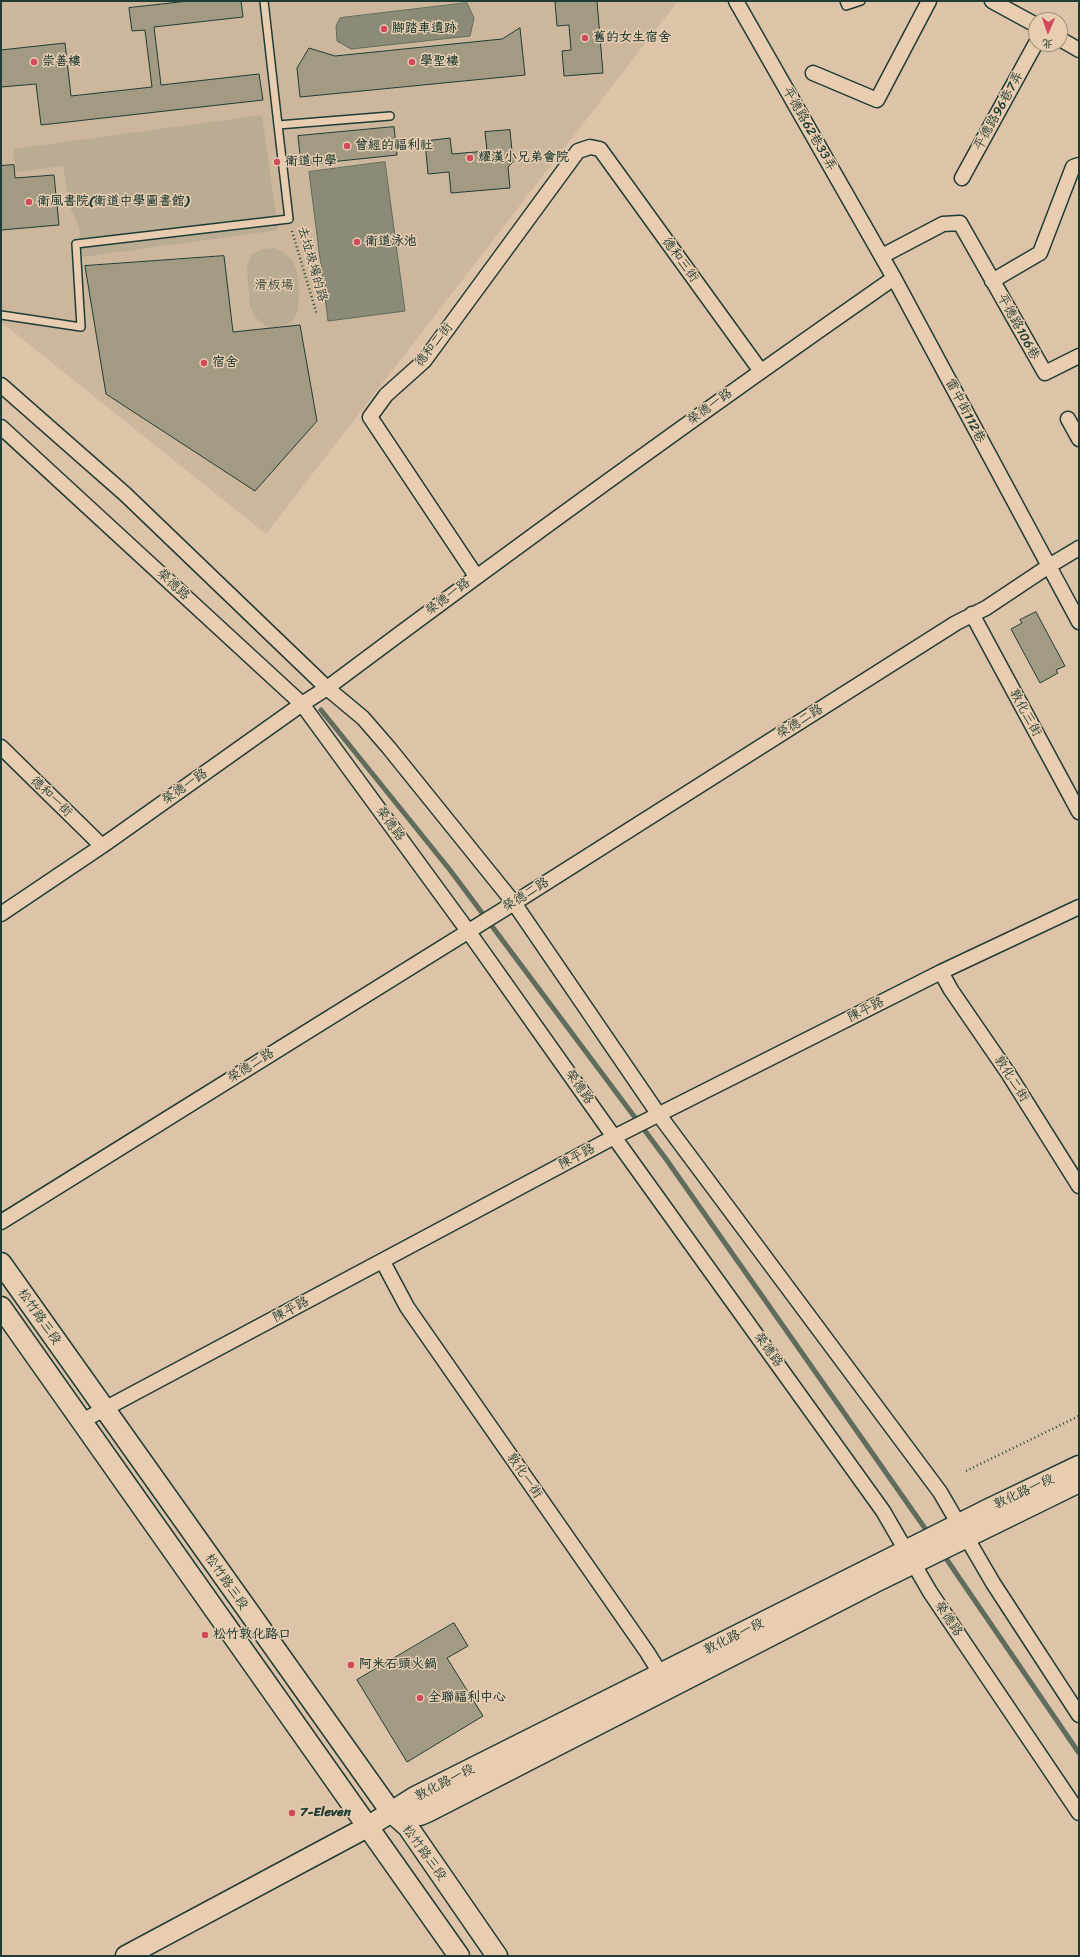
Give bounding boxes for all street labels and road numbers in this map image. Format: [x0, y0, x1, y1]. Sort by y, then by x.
street label: 平德路96巷7弄 [971, 69, 1027, 153]
street label: 平德路62巷33弄 [779, 84, 839, 174]
street label: 去垃圾場的路 [294, 224, 330, 304]
street label: 德和三街 [658, 234, 702, 286]
street label: 平德路106巷 [993, 291, 1043, 363]
street label: 德和二街 [412, 320, 456, 370]
street label: 雷中街112巷 [942, 376, 988, 446]
street label: 榮德一路 [684, 385, 736, 429]
street label: 榮德路 [153, 566, 193, 604]
street label: 榮德一路 [423, 575, 473, 619]
street label: 敦化三街 [1006, 686, 1044, 740]
street label: 榮德二路 [774, 702, 826, 742]
street label: 榮德一路 [159, 766, 211, 808]
street label: 德和一街 [27, 773, 75, 821]
street label: 榮德路 [372, 804, 408, 844]
street label: 榮德二路 [500, 875, 552, 915]
street label: 陳平路 [845, 994, 887, 1026]
street label: 榮德二路 [225, 1046, 277, 1086]
street label: 敦化二街 [990, 1053, 1032, 1105]
street label: 榮德路 [561, 1067, 597, 1107]
street label: 陳平路 [556, 1141, 598, 1173]
street label: 松竹路三段 [14, 1286, 64, 1348]
street label: 陳平路 [270, 1294, 312, 1326]
street label: 榮德路 [750, 1330, 786, 1370]
street label: 敦化一街 [503, 1450, 545, 1502]
street label: 敦化路一段 [991, 1471, 1057, 1513]
street label: 松竹路三段 [201, 1551, 251, 1613]
street label: 榮德路 [931, 1598, 965, 1640]
street label: 敦化路一段 [701, 1616, 767, 1658]
street label: 敦化路一段 [413, 1761, 477, 1805]
street label: 松竹路三段 [399, 1822, 449, 1884]

